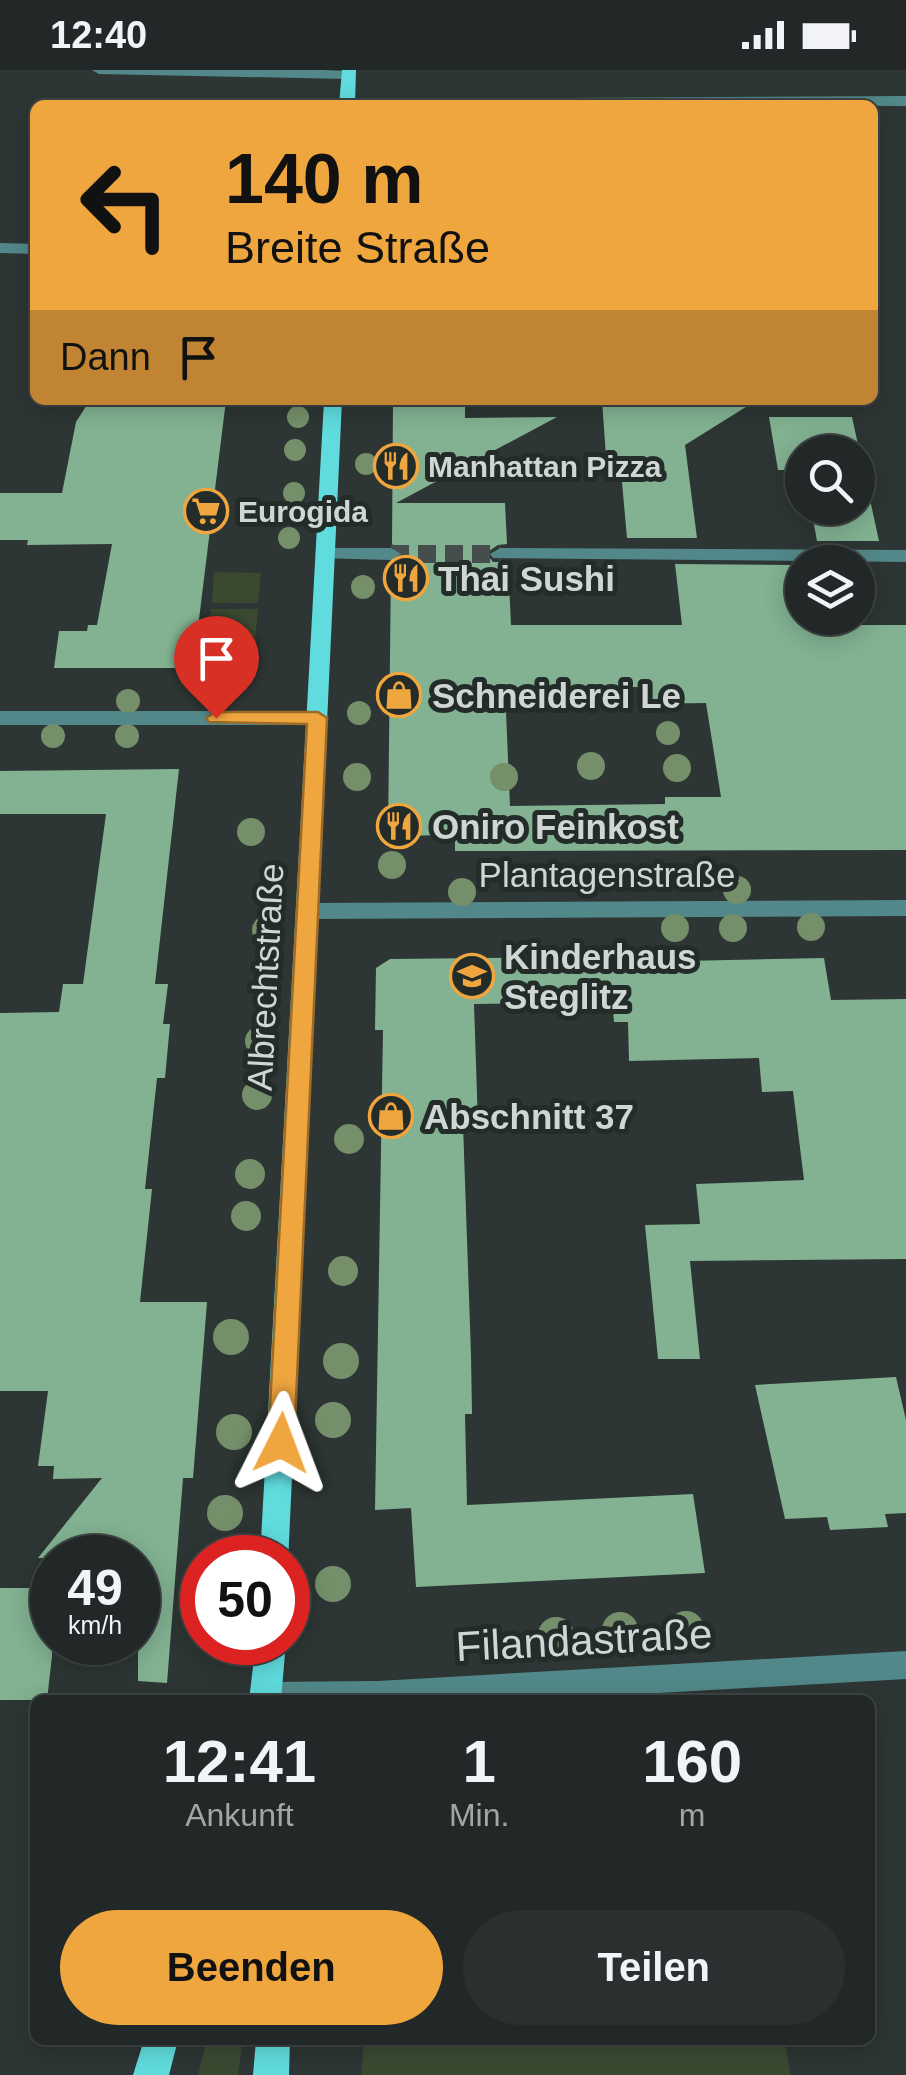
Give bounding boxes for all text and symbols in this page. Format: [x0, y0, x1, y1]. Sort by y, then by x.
text: 12:40 [50, 14, 147, 56]
icon: left [60, 140, 190, 270]
text: 140 m [225, 140, 423, 218]
text: Breite Straße [225, 222, 490, 273]
icon: arrive [171, 330, 226, 385]
text: Dann [60, 336, 151, 378]
map controls [785, 435, 875, 635]
button: search [785, 435, 875, 525]
restaurant icon: Manhattan Pizza [373, 443, 419, 489]
place label: Manhattan Pizza [428, 450, 662, 483]
supermarket icon: Eurogida [183, 488, 229, 534]
place label: Eurogida [238, 495, 368, 528]
button: layers [785, 545, 875, 635]
restaurant icon: Thai Sushi [383, 555, 429, 601]
place label: Thai Sushi [438, 559, 615, 598]
pin [174, 616, 259, 719]
icon: arrive [189, 631, 244, 686]
shop icon: Schneiderei Le [376, 672, 422, 718]
place label: Schneiderei Le [432, 676, 681, 715]
restaurant icon: Oniro Feinkost [376, 803, 422, 849]
place label: Oniro Feinkost [432, 807, 679, 846]
street label: Plantagenstraße [479, 855, 735, 894]
street label: Albrechtstraße [240, 862, 290, 1092]
place label: Kinderhaus Steglitz [504, 937, 697, 1016]
school or university icon: Kinderhaus Steglitz [449, 953, 495, 999]
shop icon: Abschnitt 37 [368, 1093, 414, 1139]
place label: Abschnitt 37 [424, 1097, 634, 1136]
position arrow [229, 1391, 333, 1495]
speed limit sign: 50 [180, 1535, 310, 1665]
text: 49 [67, 1560, 123, 1616]
street label: Filandastraße [455, 1610, 713, 1670]
text: km/h [68, 1611, 122, 1639]
text: 12:41 [163, 1728, 316, 1795]
text: 1 [462, 1728, 496, 1795]
text: 160 [642, 1728, 742, 1795]
text: Ankunft [185, 1797, 294, 1833]
text: Min. [449, 1797, 509, 1833]
text: m [679, 1797, 706, 1833]
button: Beenden [60, 1910, 443, 2025]
button: Teilen [463, 1910, 845, 2025]

